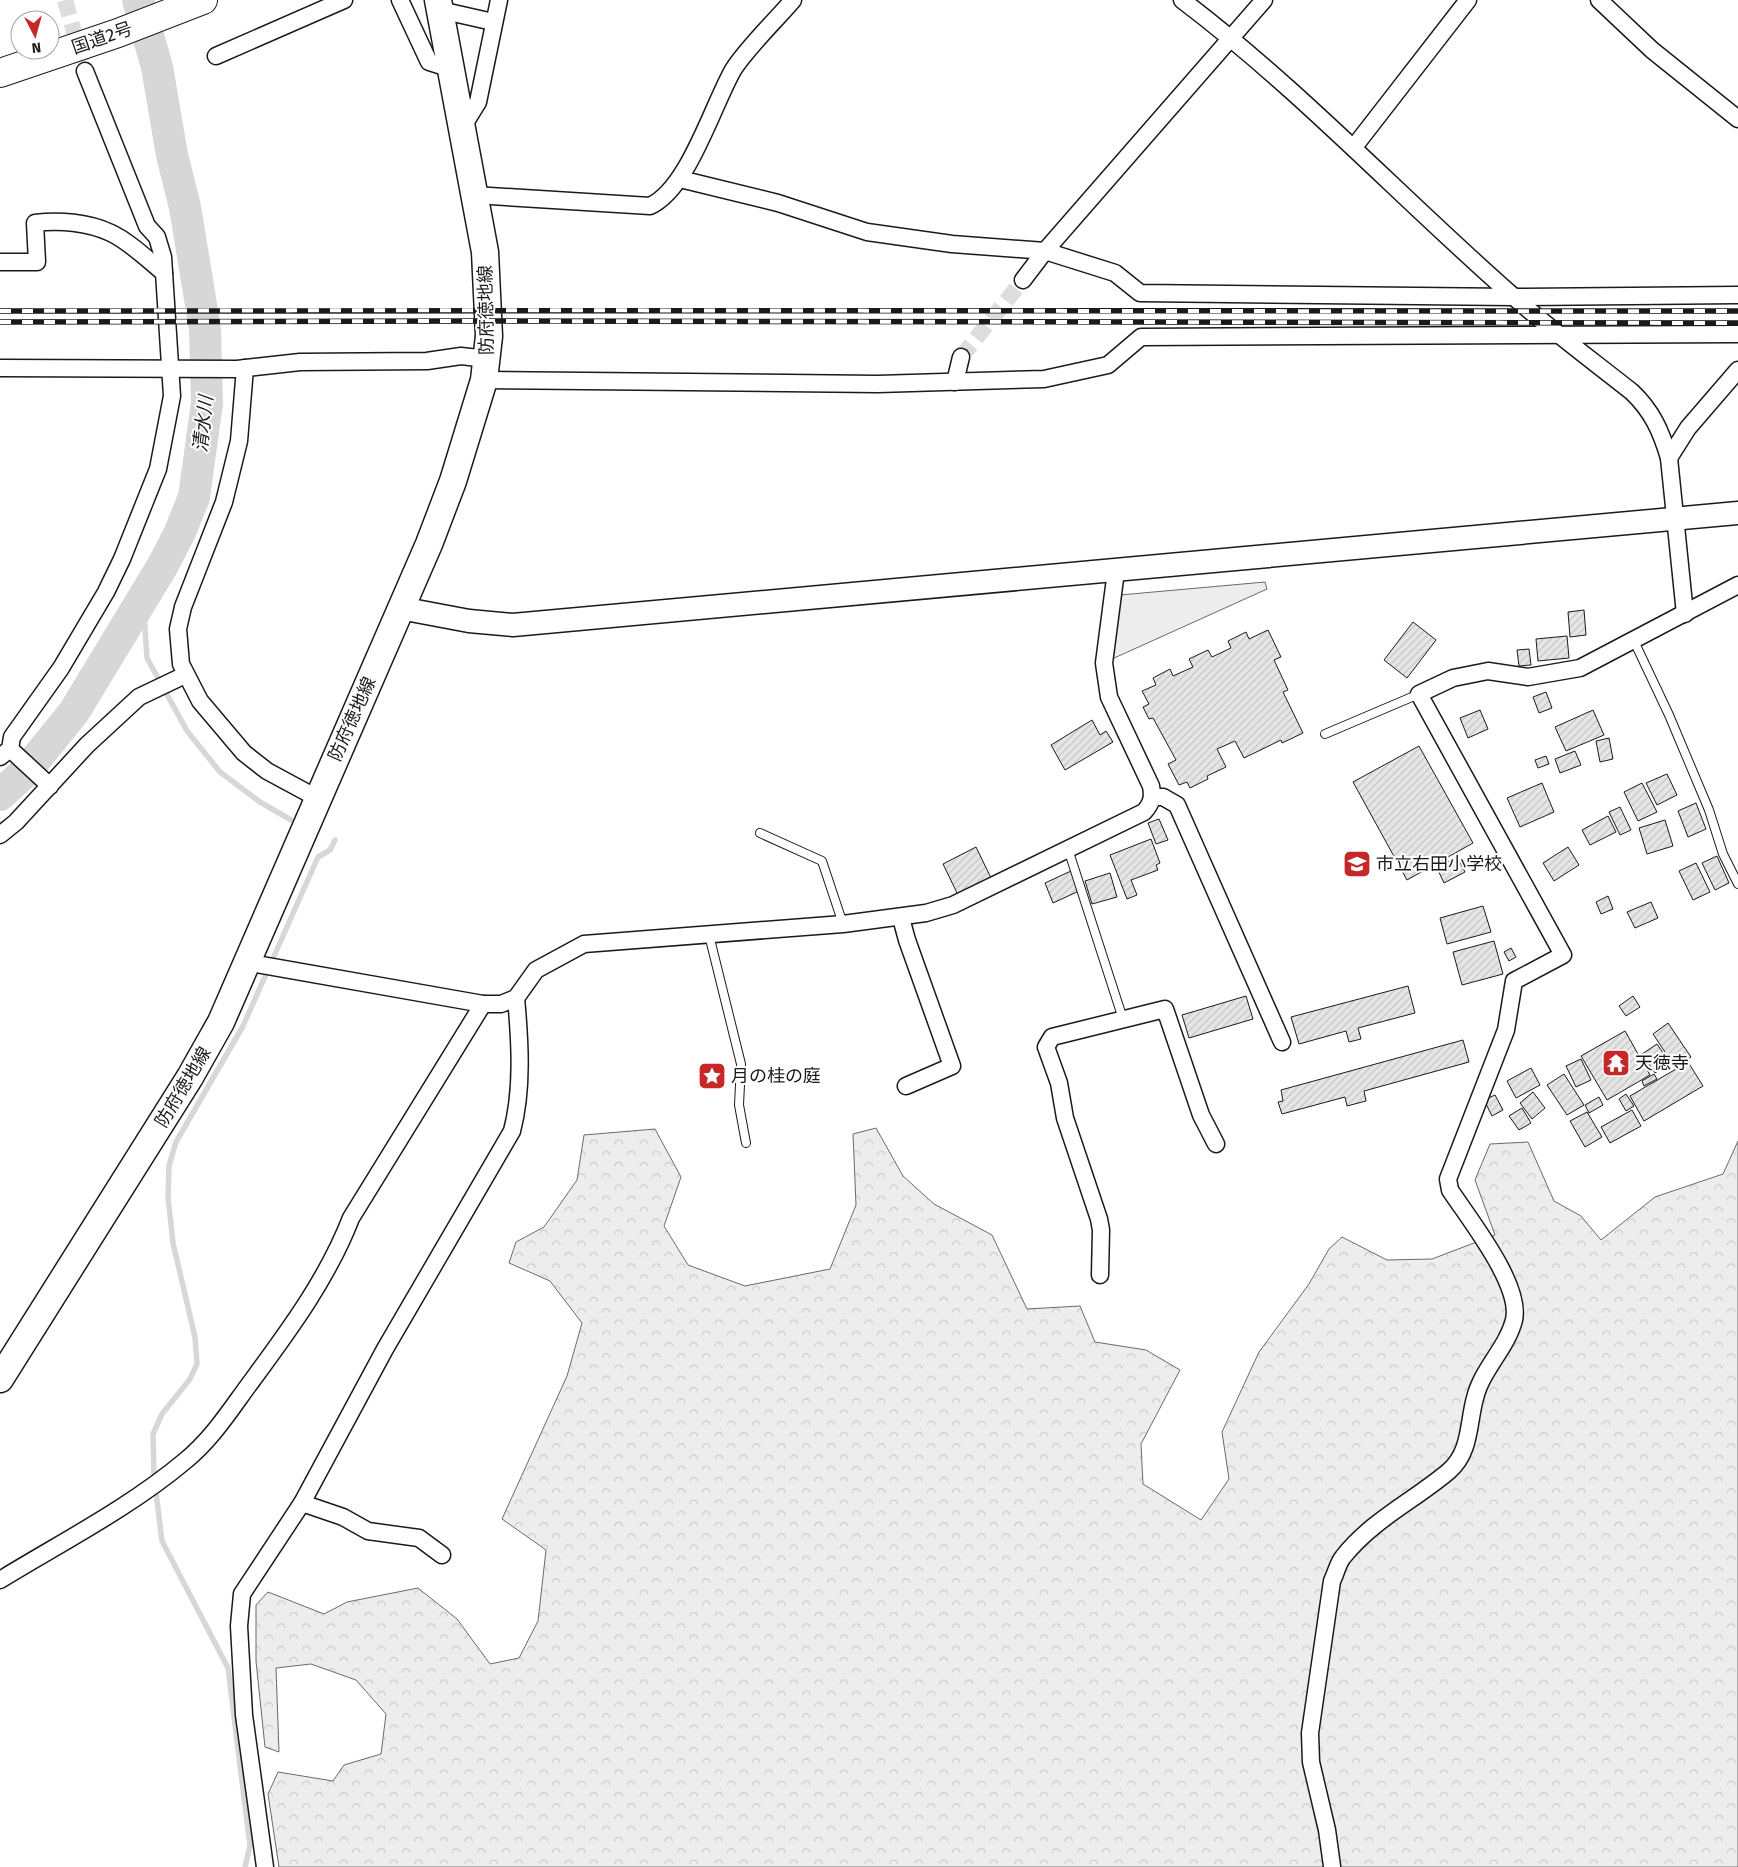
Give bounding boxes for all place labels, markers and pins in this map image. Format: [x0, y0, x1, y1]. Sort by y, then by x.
school or university icon: 市立右田小学校 [1342, 849, 1372, 879]
place label: 市立右田小学校 [1376, 853, 1502, 875]
temple icon: 天徳寺 [1601, 1048, 1631, 1078]
place label: 天徳寺 [1635, 1052, 1689, 1074]
place icon: 月の桂の庭 [697, 1061, 727, 1091]
place label: 月の桂の庭 [731, 1065, 821, 1087]

